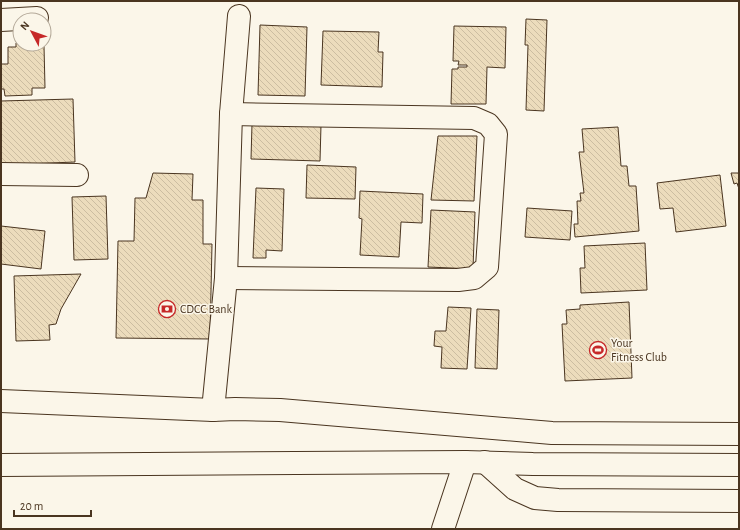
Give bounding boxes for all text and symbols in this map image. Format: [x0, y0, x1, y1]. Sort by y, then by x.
north arrow [12, 12, 52, 52]
text: N [18, 19, 31, 32]
bank icon: CDCC Bank [157, 299, 177, 319]
place label: CDCC Bank [180, 303, 233, 315]
place label: Your Fitness Club [611, 337, 667, 363]
sports icon: Your Fitness Club [588, 340, 608, 360]
scale bar [14, 492, 91, 518]
text: 20 m [20, 500, 43, 512]

